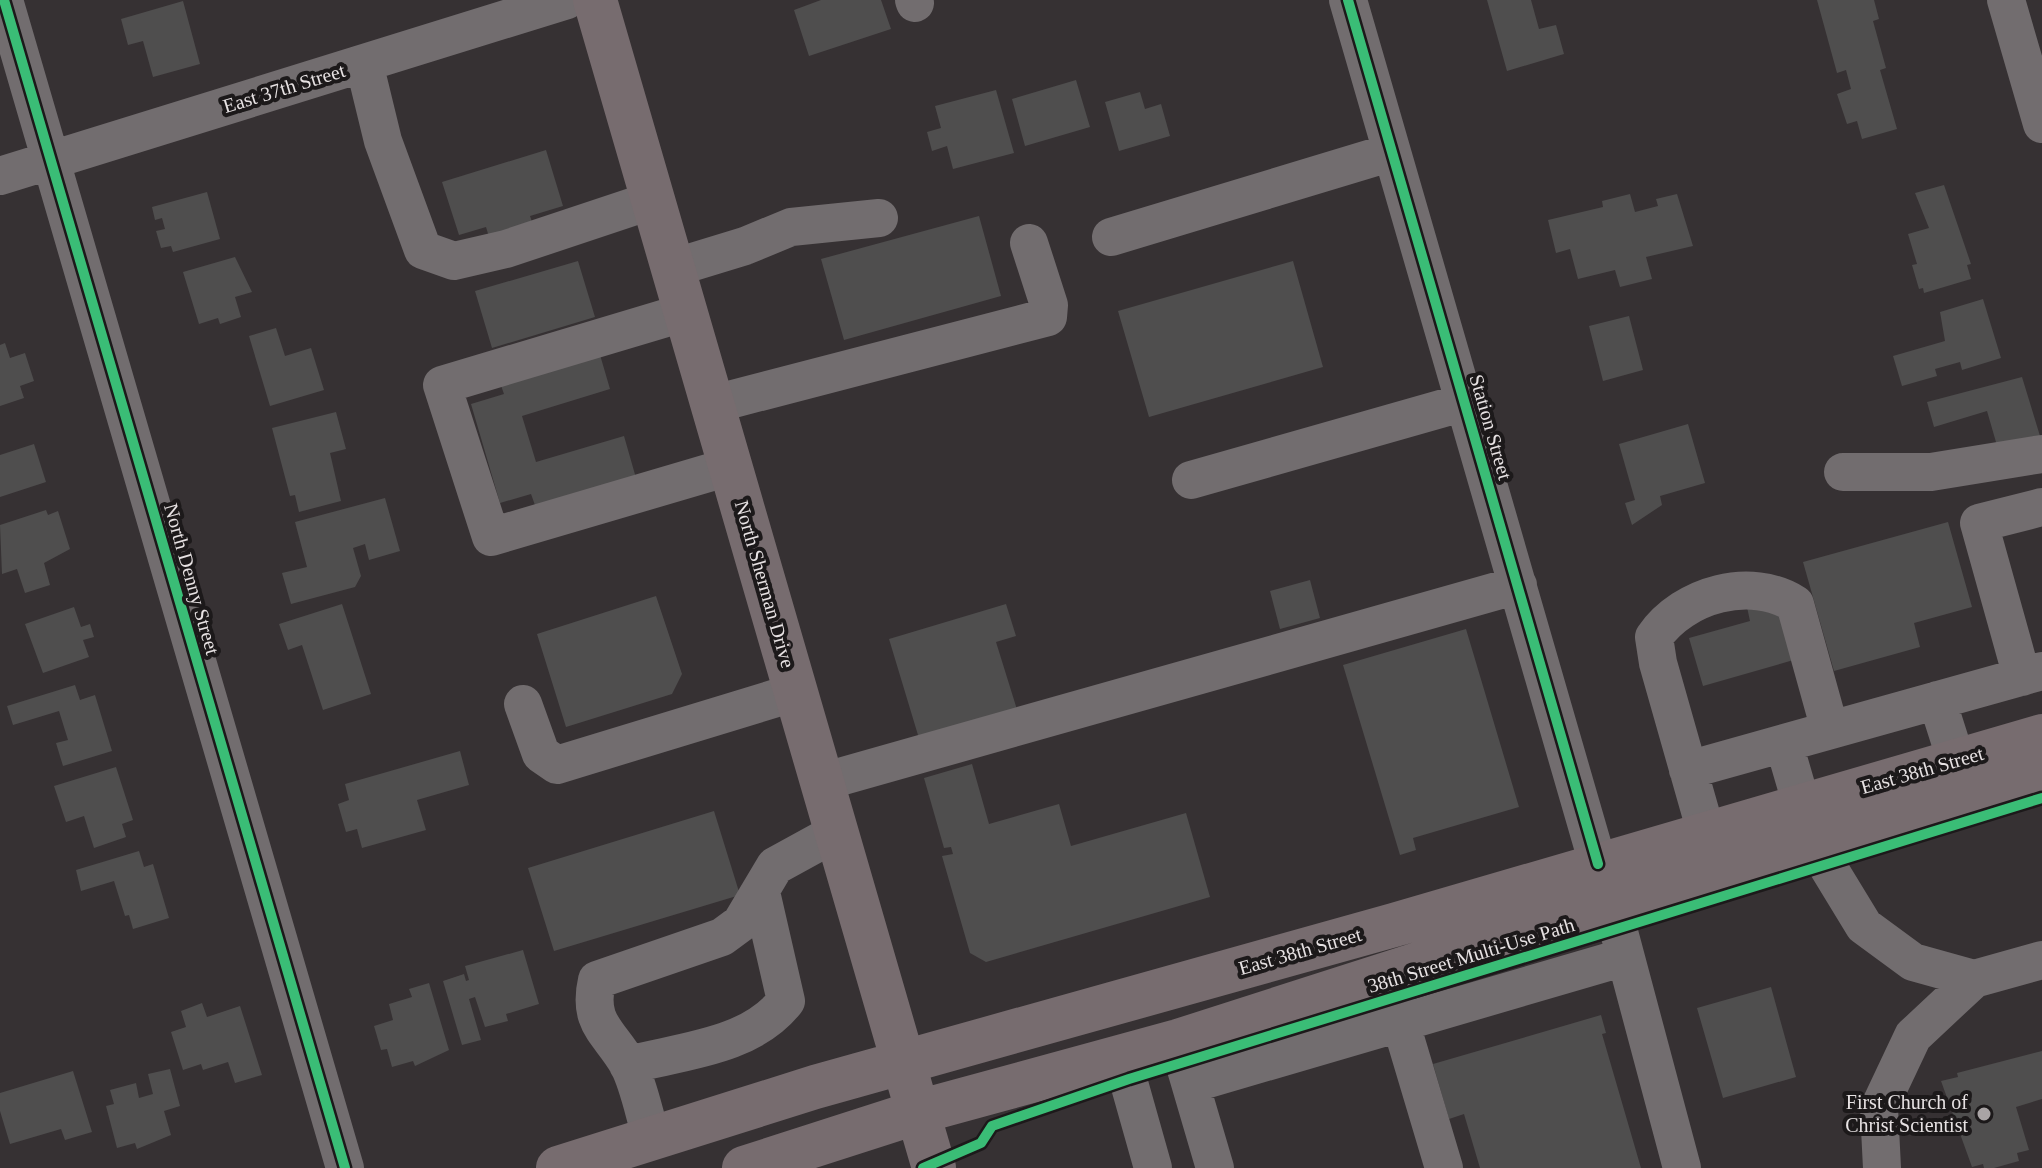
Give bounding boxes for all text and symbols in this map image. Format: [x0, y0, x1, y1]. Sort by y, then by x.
street label: East 37th Street [220, 59, 348, 117]
street label: Station Street [1465, 372, 1517, 483]
street label: North Sherman Drive [731, 498, 799, 670]
street label: North Denny Street [159, 501, 224, 658]
street label: East 38th Street [1858, 742, 1986, 798]
street label: 38th Street Multi-Use Path [1365, 913, 1577, 997]
street label: East 38th Street [1236, 923, 1364, 979]
place label: First Church of Christ Scientist [1845, 1091, 1968, 1136]
marker: First Church of Christ Scientist [1975, 1105, 1993, 1123]

